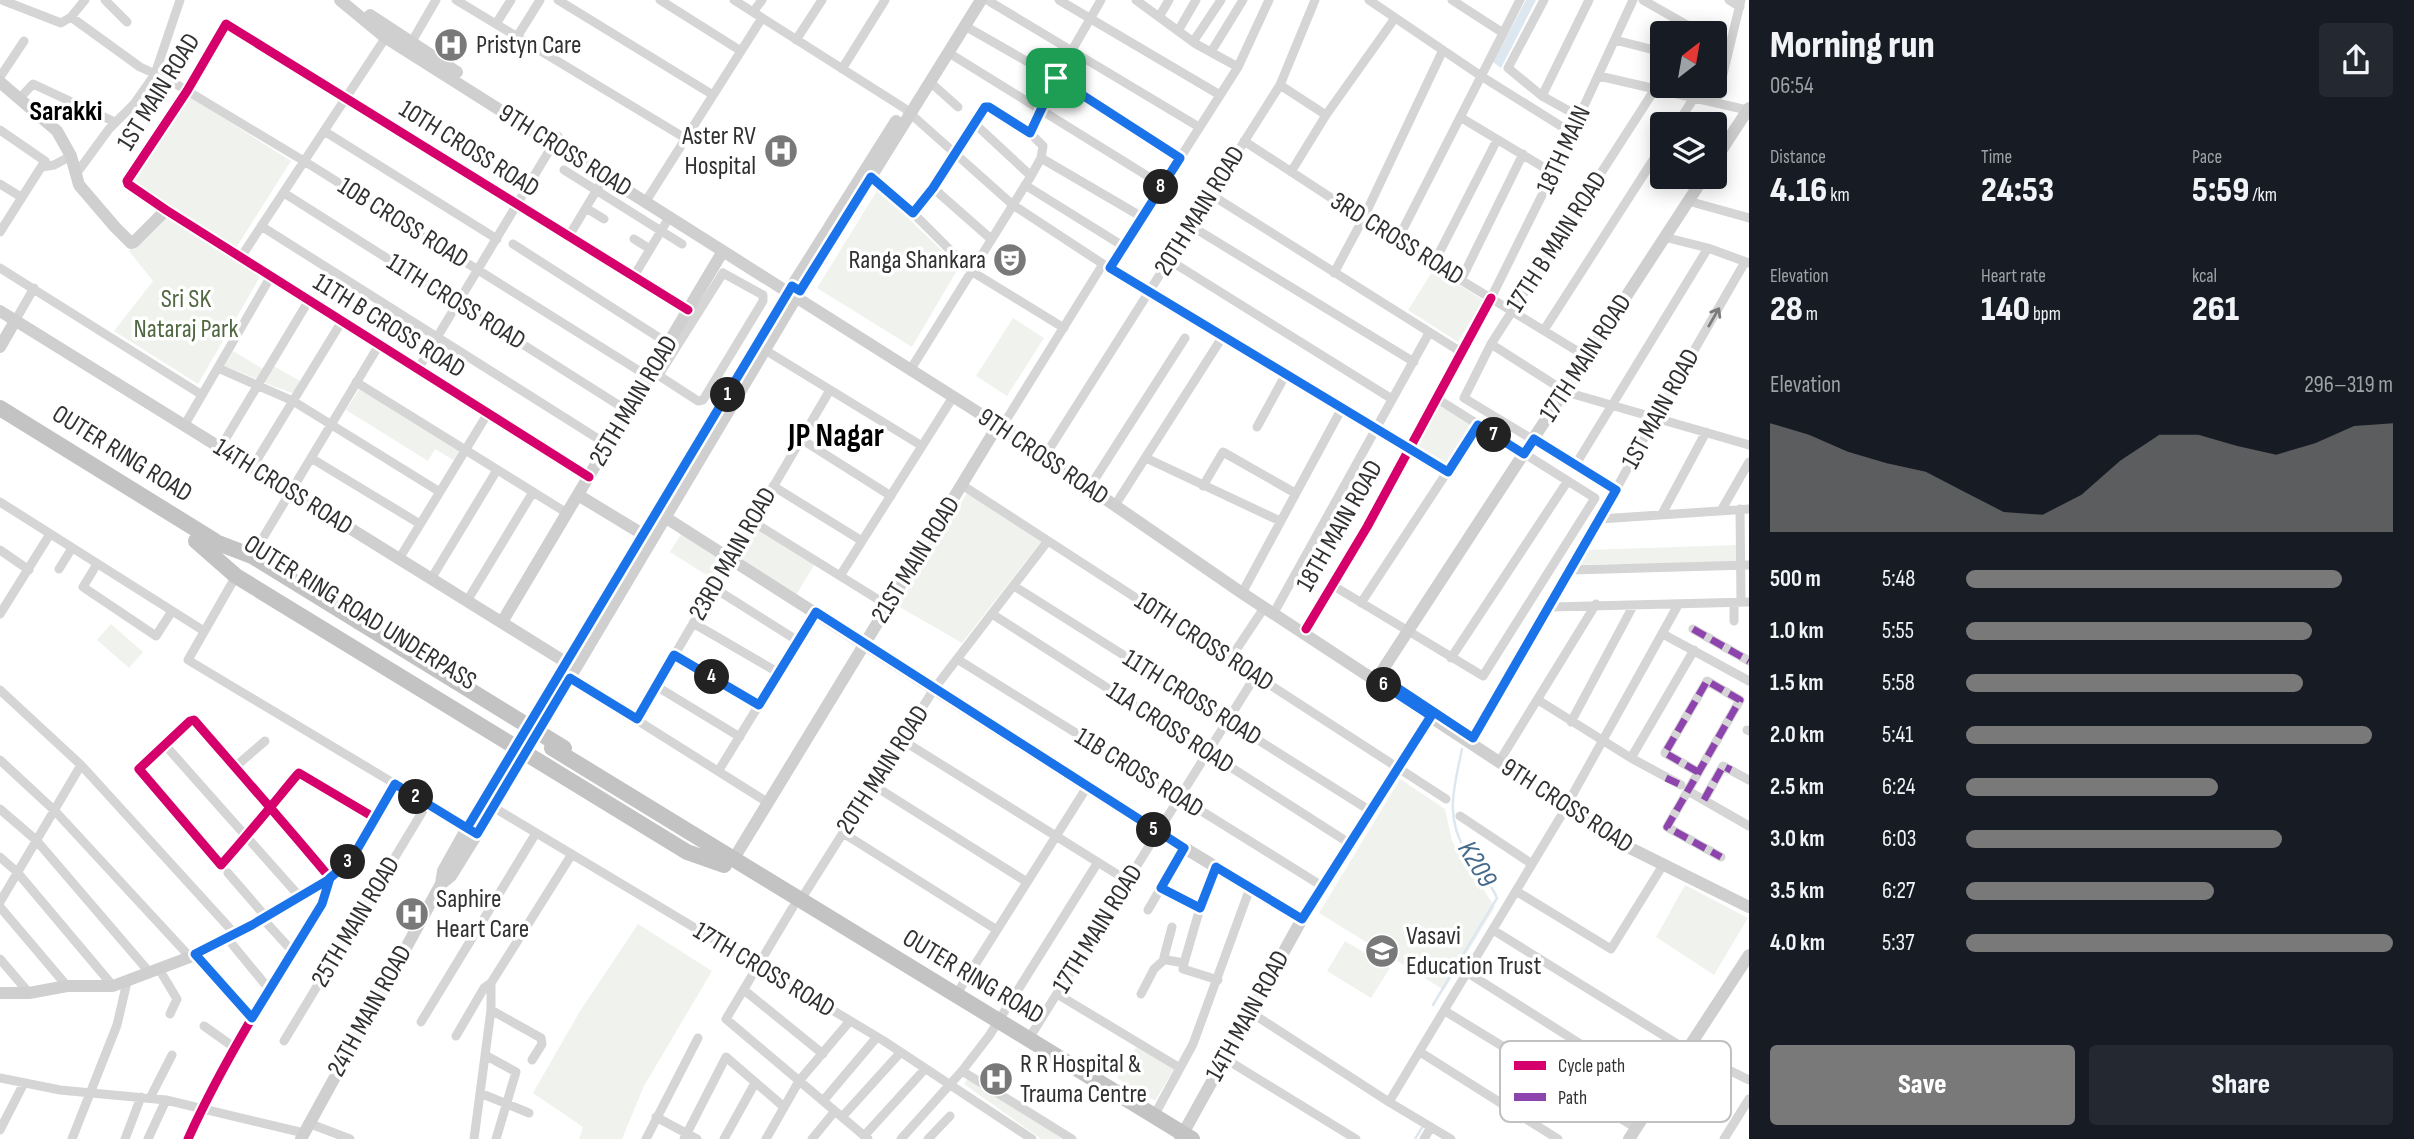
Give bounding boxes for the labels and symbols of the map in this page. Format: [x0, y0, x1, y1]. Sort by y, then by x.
north arrow [1650, 21, 1727, 98]
hospital icon: Pristyn Care [432, 26, 470, 64]
street label: 1ST MAIN ROAD [111, 28, 207, 156]
place label: Pristyn Care [476, 30, 582, 61]
pin [1026, 48, 1086, 108]
street label: 10TH CROSS ROAD [393, 94, 545, 204]
district label: Sarakki [29, 95, 103, 128]
street label: 9TH CROSS ROAD [493, 98, 637, 204]
street label: 18TH MAIN [1530, 101, 1598, 199]
place label: Aster RV Hospital [681, 121, 756, 182]
hospital icon: Aster RV Hospital [762, 132, 800, 170]
street label: 20TH MAIN ROAD [1148, 140, 1252, 282]
street label: 17TH B MAIN ROAD [1500, 166, 1614, 318]
pin: 8 [1144, 170, 1178, 204]
street label: 10B CROSS ROAD [332, 171, 474, 275]
street label: 3RD CROSS ROAD [1325, 186, 1469, 292]
theatre icon: Ranga Shankara [991, 241, 1029, 279]
place label: Ranga Shankara [849, 245, 986, 276]
street label: 11TH CROSS ROAD [381, 247, 531, 357]
street label: 11TH B CROSS ROAD [307, 267, 471, 385]
park label: Sri SK Nataraj Park [134, 284, 239, 345]
street label: 17TH MAIN ROAD [1533, 288, 1639, 428]
one-way arrow [1707, 307, 1721, 327]
street label: 25TH MAIN ROAD [583, 330, 685, 472]
street label: 1ST MAIN ROAD [1615, 344, 1707, 474]
pin: 1 [710, 378, 746, 412]
street label: OUTER RING ROAD [46, 399, 198, 509]
street label: 9TH CROSS ROAD [972, 402, 1114, 512]
district label: JP Nagar [787, 416, 884, 456]
pin: 7 [1476, 418, 1512, 452]
street label: 14TH CROSS ROAD [208, 432, 358, 542]
street label: 18TH MAIN ROAD [1290, 455, 1390, 597]
street label: 23RD MAIN ROAD [683, 482, 783, 626]
street label: 21ST MAIN ROAD [865, 491, 967, 629]
street label: OUTER RING ROAD UNDERPASS [238, 529, 482, 697]
street label: 10TH CROSS ROAD [1129, 586, 1279, 698]
street label: 11TH CROSS ROAD [1117, 643, 1267, 753]
pin: 4 [694, 660, 730, 694]
pin: 6 [1366, 668, 1402, 702]
street label: 11A CROSS ROAD [1101, 675, 1239, 781]
street label: 20TH MAIN ROAD [830, 700, 936, 840]
street label: 11B CROSS ROAD [1069, 721, 1209, 825]
street label: 9TH CROSS ROAD [1495, 752, 1639, 860]
pin: 2 [398, 780, 434, 814]
pin: 5 [1136, 812, 1172, 848]
water label: K209 [1450, 835, 1504, 894]
pin: 3 [330, 844, 366, 880]
street label: 25TH MAIN ROAD [305, 851, 407, 993]
street label: 17TH MAIN ROAD [1046, 859, 1150, 999]
place label: Saphire Heart Care [436, 884, 529, 945]
hospital icon: Saphire Heart Care [393, 895, 431, 933]
street label: 17TH CROSS ROAD [688, 916, 840, 1024]
place label: Vasavi Education Trust [1406, 921, 1541, 982]
street label: OUTER RING ROAD [897, 923, 1049, 1031]
school or university icon: Vasavi Education Trust [1363, 932, 1401, 970]
street label: 24TH MAIN ROAD [321, 940, 419, 1082]
street label: 14TH MAIN ROAD [1199, 945, 1297, 1087]
legend [1500, 1041, 1731, 1122]
place label: R R Hospital & Trauma Centre [1020, 1049, 1147, 1110]
text: Cycle path [1558, 1055, 1625, 1078]
hospital icon: R R Hospital & Trauma Centre [977, 1060, 1015, 1098]
text: Path [1558, 1087, 1587, 1110]

